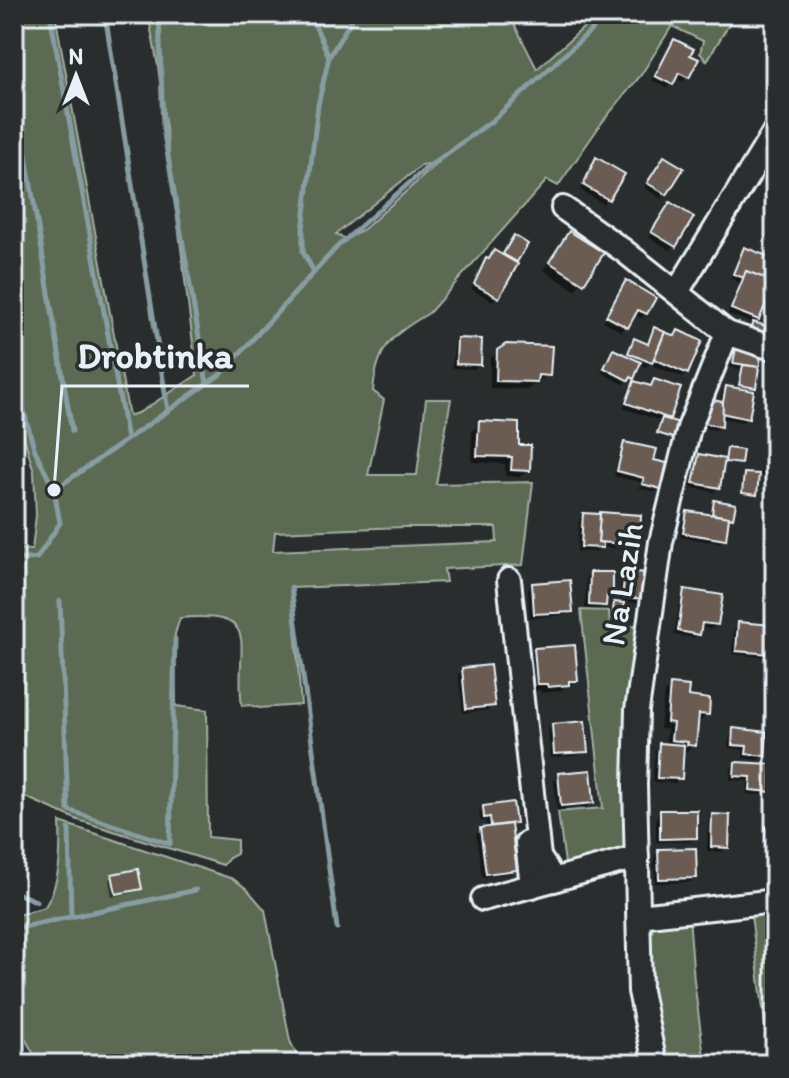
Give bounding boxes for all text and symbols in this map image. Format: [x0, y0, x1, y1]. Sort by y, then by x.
north arrow [36, 36, 116, 116]
text: N [69, 43, 83, 70]
callout: Drobtinka [62, 326, 249, 386]
text: Drobtinka [77, 334, 233, 377]
street label: Na Lazih [592, 520, 652, 648]

